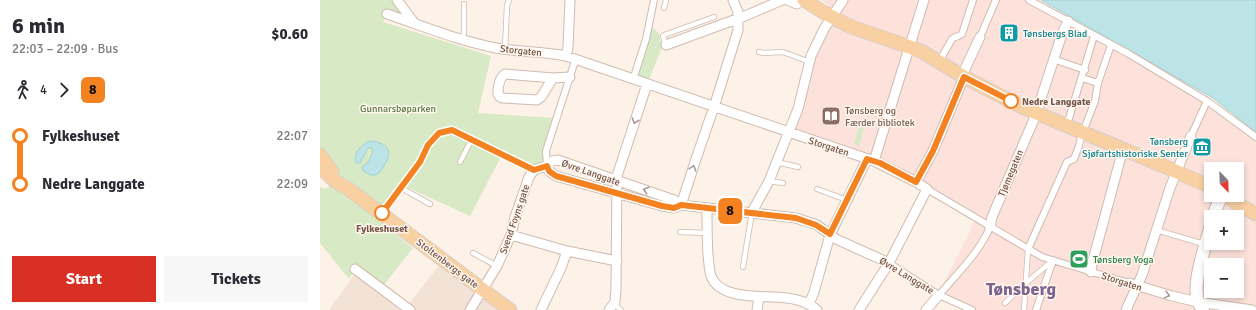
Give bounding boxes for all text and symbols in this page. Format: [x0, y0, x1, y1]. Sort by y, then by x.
text: 6 min [12, 12, 65, 39]
building icon: Tønsbergs Blad [998, 22, 1020, 44]
text: $0.60 [271, 25, 308, 43]
place label: Tønsbergs Blad [1023, 28, 1087, 40]
text: 22:03 – 22:09 · Bus [12, 41, 118, 57]
street label: Storgaten [499, 43, 542, 59]
icon: walk [12, 79, 34, 101]
icon: forward [53, 79, 75, 101]
text: 8 [89, 81, 97, 98]
text: 4 [40, 82, 47, 98]
marker: Nedre Langgate [1003, 93, 1019, 109]
place label: Nedre Langgate [1022, 96, 1091, 108]
park label: Gunnarsbøparken [360, 103, 436, 115]
library icon: Tønsberg og Færder bibliotek [820, 105, 842, 127]
place label: Tønsberg og Færder bibliotek [845, 105, 915, 129]
one-way arrow [631, 117, 640, 124]
text: Fylkeshuset [42, 127, 120, 145]
text: 22:07 [276, 128, 308, 144]
street label: Storgaten [807, 135, 850, 159]
place label: Tønsberg Sjøfartshistoriske Senter [1082, 136, 1188, 160]
museum icon: Tønsberg Sjøfartshistoriske Senter [1191, 136, 1213, 158]
street label: Tjømegaten [996, 148, 1026, 199]
street label: Øvre Langgate [560, 157, 622, 189]
north arrow [1204, 162, 1244, 202]
map controls [1204, 162, 1244, 298]
one-way arrow [688, 164, 696, 171]
text: Nedre Langgate [42, 175, 145, 193]
text: 22:09 [276, 176, 308, 192]
street label: Svend Foyns gate [497, 183, 533, 256]
one-way arrow [642, 186, 649, 195]
line badge: 8 [717, 198, 743, 224]
text: 8 [726, 202, 734, 219]
marker: Fylkeshuset [374, 205, 390, 221]
button: + [1204, 210, 1244, 250]
place label: Fylkeshuset [356, 223, 408, 235]
street label: Stoltenbergs gate [414, 236, 481, 291]
sports icon: Tønsberg Yoga [1068, 248, 1090, 270]
place label: Tønsberg Yoga [1093, 254, 1153, 266]
street label: Øvre Langgate [877, 255, 936, 297]
button: Start [12, 256, 156, 302]
button: Tickets [164, 256, 308, 302]
button: − [1204, 258, 1244, 298]
street label: Storgaten [1100, 270, 1143, 294]
district label: Tønsberg [986, 278, 1056, 300]
one-way arrow [1164, 290, 1170, 298]

